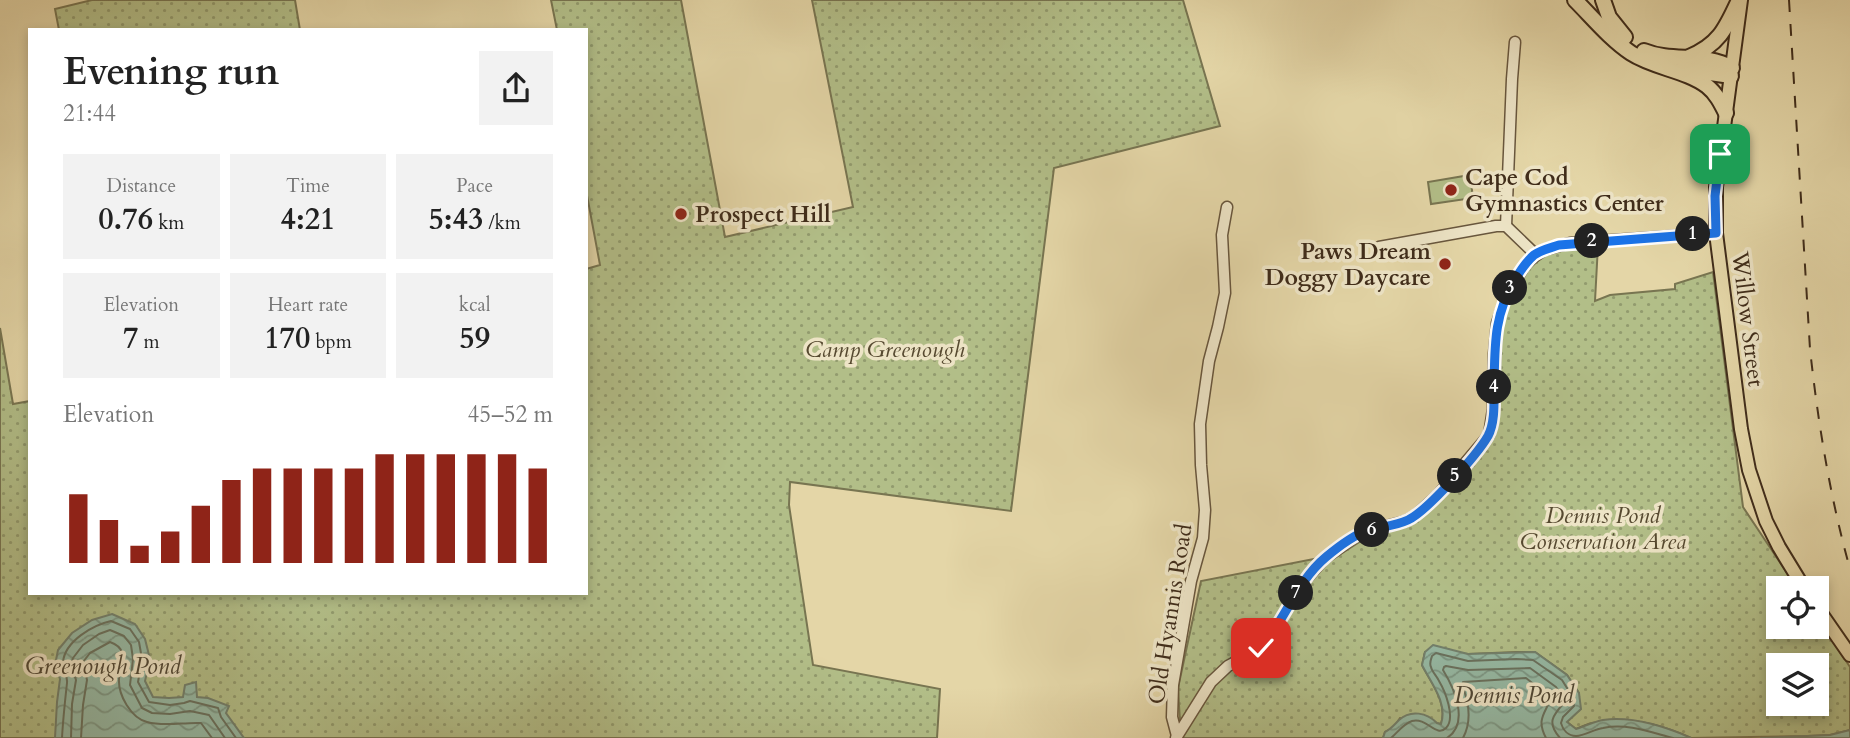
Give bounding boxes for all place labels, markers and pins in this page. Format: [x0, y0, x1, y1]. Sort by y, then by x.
pin [1690, 124, 1750, 184]
place label: Cape Cod Gymnastics Center [1465, 162, 1664, 219]
marker: Cape Cod Gymnastics Center [1443, 182, 1459, 198]
place label: Prospect Hill [695, 199, 831, 230]
marker: Prospect Hill [673, 206, 689, 222]
pin: 1 [1676, 216, 1710, 252]
pin: 2 [1574, 224, 1610, 258]
place label: Paws Dream Doggy Daycare [1265, 236, 1432, 293]
marker: Paws Dream Doggy Daycare [1437, 256, 1453, 272]
pin: 3 [1492, 270, 1528, 306]
pin: 4 [1476, 370, 1512, 404]
pin: 5 [1438, 458, 1472, 494]
pin: 6 [1354, 512, 1390, 548]
pin: 7 [1278, 576, 1314, 610]
pin [1231, 618, 1291, 678]

